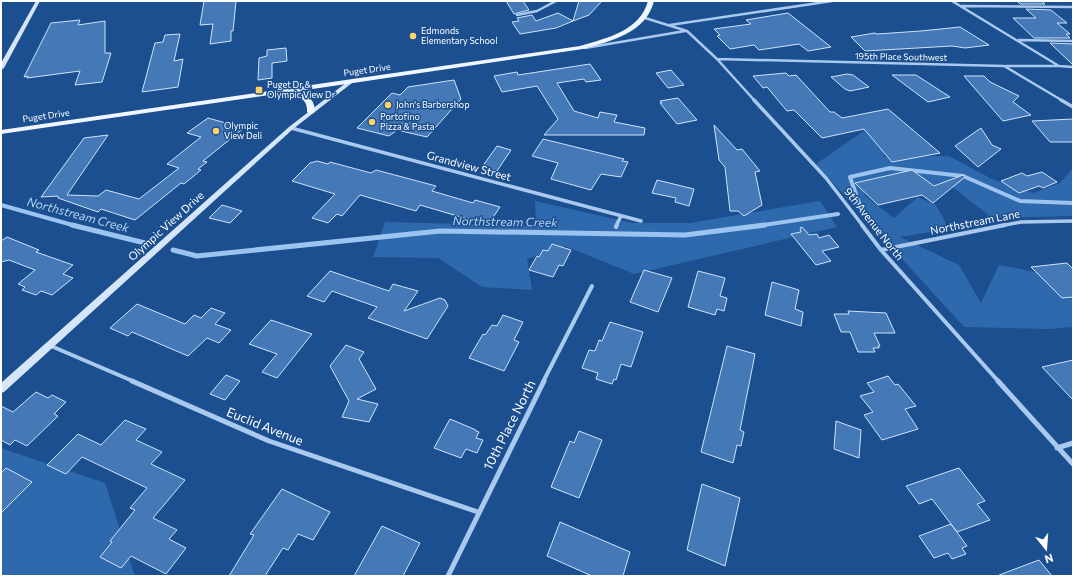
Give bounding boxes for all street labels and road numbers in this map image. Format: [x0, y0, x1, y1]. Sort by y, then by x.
street label: 195th Place Southwest [855, 50, 948, 63]
street label: Puget Drive [343, 61, 391, 78]
street label: Puget Drive [22, 107, 70, 124]
street label: Grandview Street [425, 148, 513, 183]
street label: 9th Avenue North [842, 185, 907, 263]
street label: Olympic View Drive [125, 188, 206, 263]
street label: Northstream Lane [929, 206, 1021, 237]
street label: 10th Place North [479, 377, 539, 473]
street label: Euclid Avenue [224, 403, 306, 449]

